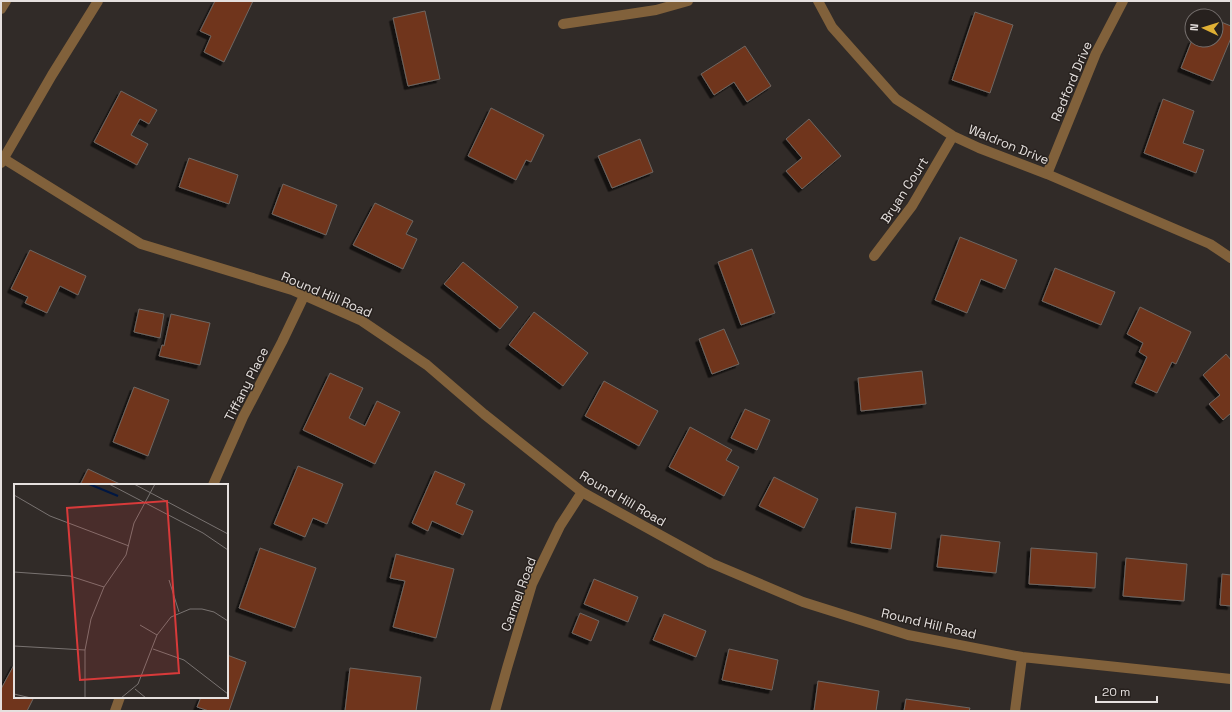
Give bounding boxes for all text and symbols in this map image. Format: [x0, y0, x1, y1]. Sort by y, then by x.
north arrow [1184, 8, 1224, 48]
text: N [1187, 23, 1201, 31]
street label: Redford Drive [1047, 39, 1096, 124]
street label: Waldron Drive [966, 121, 1052, 168]
street label: Bryan Court [877, 154, 932, 227]
street label: Round Hill Road [279, 268, 375, 321]
street label: Tiffany Place [221, 344, 272, 424]
street label: Round Hill Road [576, 467, 669, 530]
inset map [14, 484, 228, 698]
street label: Carmel Road [497, 555, 540, 634]
street label: Round Hill Road [880, 604, 978, 643]
scale bar [1096, 678, 1157, 704]
text: 20 m [1102, 684, 1130, 700]

